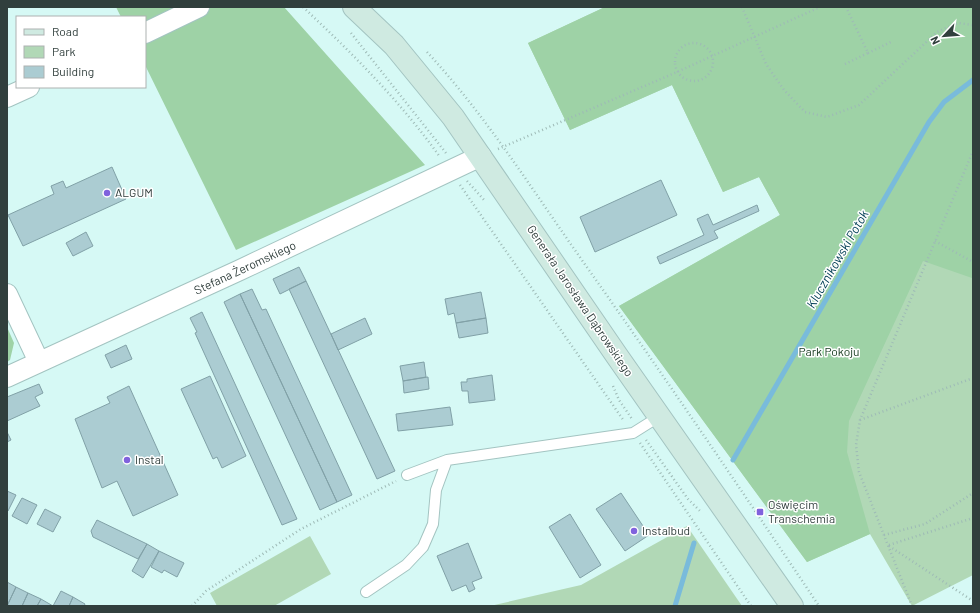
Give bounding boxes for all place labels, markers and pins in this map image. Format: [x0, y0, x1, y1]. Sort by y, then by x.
place label: ALGUM [115, 185, 153, 199]
marker: ALGUM [102, 188, 112, 198]
place label: Instal [135, 452, 164, 466]
marker: Instal [122, 455, 132, 465]
place label: Oświęcim Transchemia [768, 497, 835, 525]
marker: Oświęcim Transchemia [755, 507, 765, 517]
place label: Instalbud [642, 523, 690, 537]
marker: Instalbud [629, 526, 639, 536]

